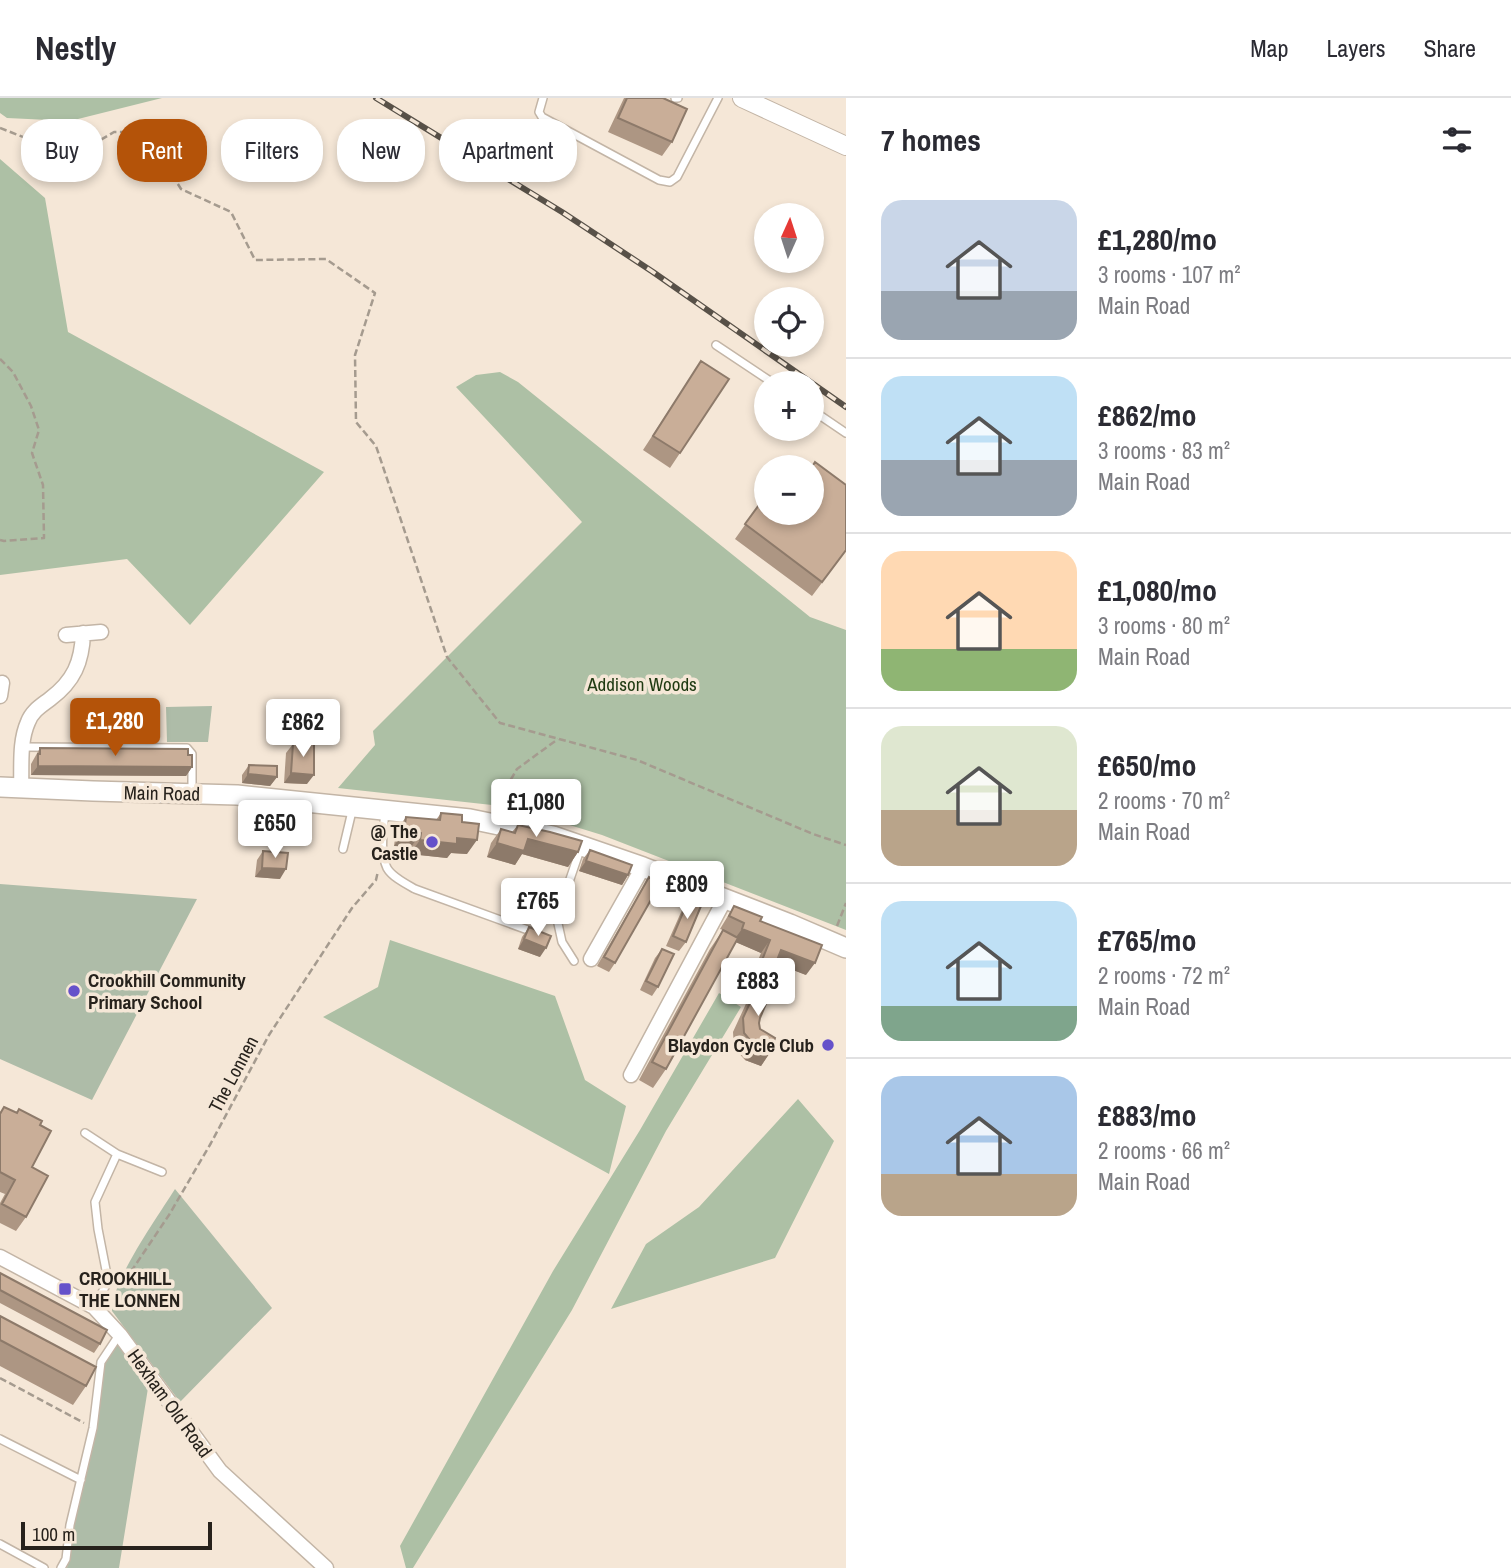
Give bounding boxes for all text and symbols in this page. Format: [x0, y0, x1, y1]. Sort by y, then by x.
text: Nestly [35, 26, 116, 70]
text: Map [1250, 32, 1288, 64]
text: Layers [1326, 32, 1385, 64]
text: Share [1423, 32, 1476, 64]
chip: Buy [21, 119, 103, 182]
chip: Rent [117, 119, 207, 182]
chip: Filters [221, 119, 323, 182]
chip: New [337, 119, 425, 182]
chip: Apartment [439, 119, 577, 182]
text: 7 homes [881, 120, 981, 160]
icon: filters [1438, 121, 1476, 159]
north arrow [754, 203, 824, 273]
map controls [754, 203, 824, 525]
text: £1,280/mo [1098, 219, 1217, 259]
icon: home [937, 228, 1021, 312]
text: 3 rooms · 107 m² [1098, 259, 1241, 290]
button: locate [754, 287, 824, 357]
text: Main Road [1098, 290, 1190, 321]
button: + [754, 371, 824, 441]
text: £862/mo [1098, 395, 1196, 435]
icon: home [937, 404, 1021, 488]
text: 3 rooms · 83 m² [1098, 435, 1230, 466]
button: − [754, 455, 824, 525]
text: Main Road [1098, 466, 1190, 497]
text: £1,080/mo [1098, 570, 1217, 610]
icon: home [937, 579, 1021, 663]
text: 3 rooms · 80 m² [1098, 610, 1230, 641]
text: Main Road [1098, 641, 1190, 672]
park label: Addison Woods [586, 671, 697, 697]
pin: £1,280 [58, 698, 172, 758]
pin: £862 [262, 700, 344, 759]
text: £1,280 [86, 705, 144, 736]
text: £862 [282, 706, 324, 737]
text: £650/mo [1098, 745, 1196, 785]
icon: home [937, 754, 1021, 838]
street label: Main Road [124, 779, 200, 807]
pin: £1,080 [479, 780, 593, 839]
text: 2 rooms · 70 m² [1098, 785, 1230, 816]
text: £1,080 [507, 786, 565, 817]
pin: £650 [234, 800, 316, 860]
text: £650 [254, 807, 296, 838]
text: Main Road [1098, 816, 1190, 847]
place label: @ The Castle [371, 818, 418, 866]
marker: @ The Castle [424, 834, 440, 850]
pin: £809 [646, 862, 728, 921]
text: £809 [666, 868, 708, 899]
pin: £765 [497, 878, 579, 938]
text: £765 [517, 885, 559, 916]
text: £765/mo [1098, 920, 1196, 960]
icon: home [937, 929, 1021, 1013]
pin: £883 [717, 958, 799, 1018]
text: 2 rooms · 72 m² [1098, 960, 1230, 991]
text: £883 [737, 965, 779, 996]
place label: Crookhill Community Primary School [88, 967, 246, 1015]
marker: Crookhill Community Primary School [66, 983, 82, 999]
text: Main Road [1098, 991, 1190, 1022]
street label: The Lonnen [202, 1031, 264, 1117]
place label: Blaydon Cycle Club [668, 1032, 814, 1058]
marker: Blaydon Cycle Club [820, 1037, 836, 1053]
text: £883/mo [1098, 1095, 1196, 1135]
icon: home [937, 1104, 1021, 1188]
text: 2 rooms · 66 m² [1098, 1135, 1230, 1166]
text: Main Road [1098, 1166, 1190, 1197]
place label: CROOKHILL THE LONNEN [79, 1265, 180, 1313]
marker: CROOKHILL THE LONNEN [57, 1281, 73, 1297]
street label: Hexham Old Road [122, 1344, 218, 1462]
scale bar [21, 1519, 212, 1551]
text: 100 m [32, 1521, 75, 1547]

